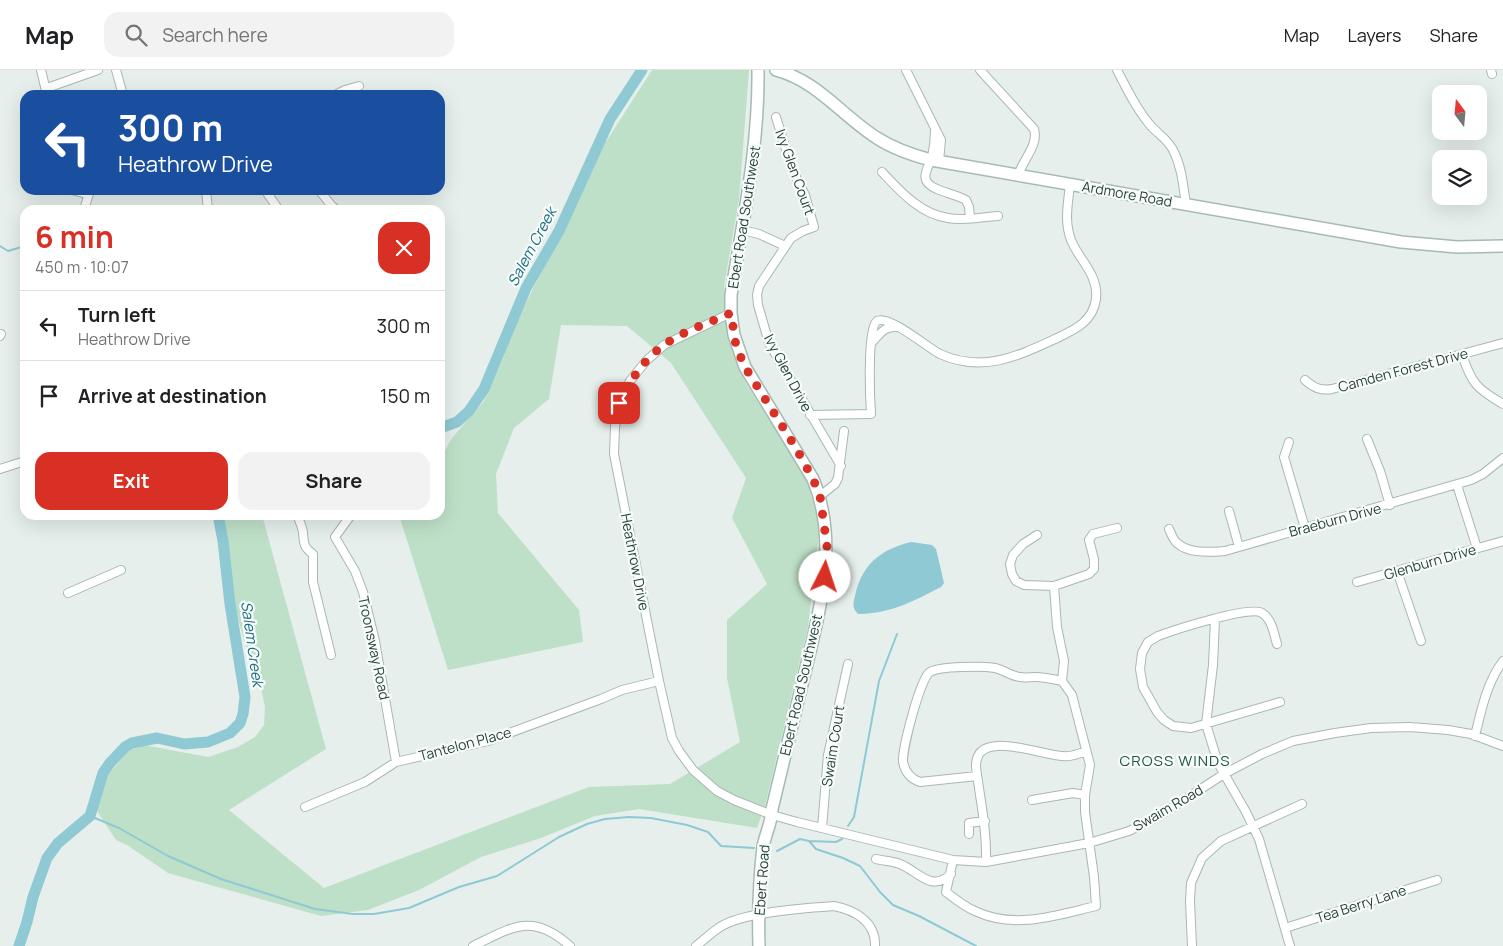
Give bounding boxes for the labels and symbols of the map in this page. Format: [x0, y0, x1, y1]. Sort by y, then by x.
north arrow [1432, 85, 1488, 140]
street label: Ivy Glen Court [771, 126, 820, 218]
street label: Ebert Road Southwest [723, 144, 764, 290]
street label: Ardmore Road [1081, 176, 1174, 211]
water label: Salem Creek [502, 201, 562, 290]
street label: Ivy Glen Drive [760, 331, 817, 415]
street label: Camden Forest Drive [1336, 343, 1470, 396]
pin [598, 382, 640, 424]
street label: Braeburn Drive [1287, 498, 1383, 541]
street label: Heathrow Drive [617, 512, 654, 612]
street label: Glenburn Drive [1382, 539, 1478, 584]
position arrow [798, 550, 850, 602]
street label: Troonsway Road [354, 594, 395, 701]
water label: Salem Creek [236, 600, 269, 691]
street label: Ebert Road Southwest [775, 612, 826, 757]
street label: Swaim Court [817, 704, 848, 788]
street label: Tantelon Place [417, 722, 513, 765]
district label: CROSS WINDS [1120, 750, 1230, 771]
street label: Swaim Road [1129, 780, 1206, 835]
street label: Ebert Road [750, 844, 773, 916]
street label: Tea Berry Lane [1313, 880, 1409, 927]

